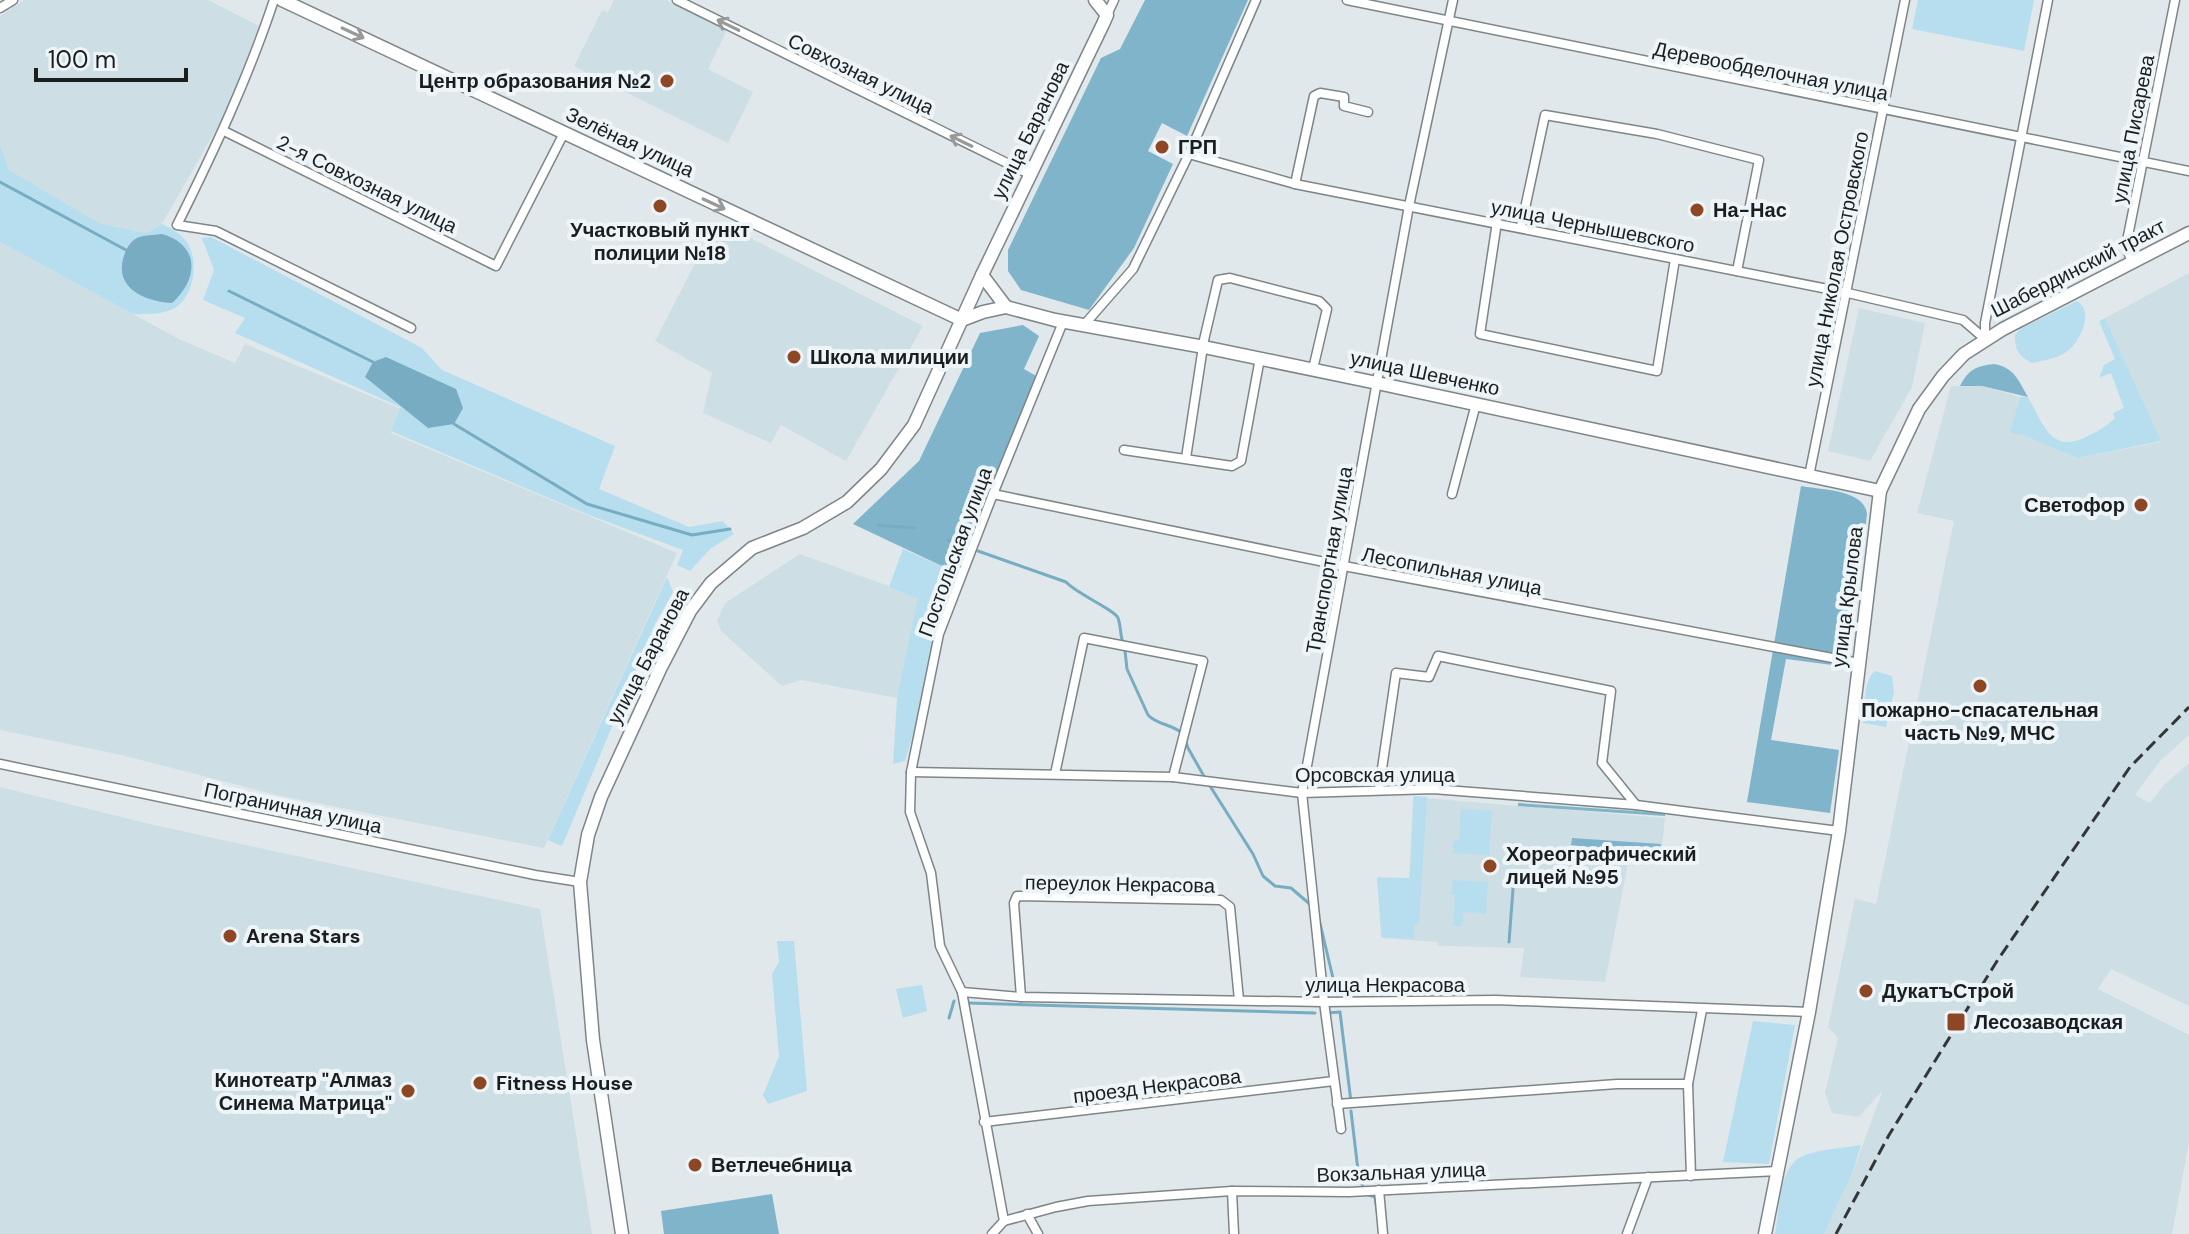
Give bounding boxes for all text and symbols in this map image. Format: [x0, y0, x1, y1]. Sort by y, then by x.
one-way arrow [716, 17, 740, 33]
one-way arrow [340, 26, 364, 41]
street label: Совхозная улица [784, 27, 939, 121]
scale bar [36, 32, 186, 82]
street label: Деревообделочная улица [1651, 35, 1891, 107]
text: 100 m [48, 44, 116, 75]
street label: улица Писарева [2106, 52, 2160, 205]
street label: улица Баранова [985, 56, 1075, 203]
place label: Центр образования №2 [419, 68, 651, 94]
marker: Центр образования №2 [658, 72, 676, 90]
street label: Зелёная улица [562, 101, 699, 183]
street label: 2-я Совхозная улица [272, 129, 462, 239]
street label: улица Николая Островского [1799, 129, 1875, 389]
one-way arrow [949, 133, 973, 148]
place label: ГРП [1178, 134, 1217, 160]
marker: ГРП [1153, 138, 1171, 156]
street label: улица Чернышевского [1489, 193, 1697, 259]
marker: Участковый пункт полиции №18 [651, 197, 669, 215]
one-way arrow [702, 197, 726, 212]
place label: На-Нас [1713, 197, 1787, 223]
marker: На-Нас [1688, 201, 1706, 219]
street label: Шабердинский тракт [1986, 213, 2170, 323]
place label: Участковый пункт полиции №18 [570, 217, 750, 266]
place label: Школа милиции [810, 344, 969, 370]
street label: улица Шевченко [1348, 344, 1502, 402]
marker: Школа милиции [785, 348, 803, 366]
street label: Постольская улица [912, 463, 998, 640]
street label: Транспортная улица [1300, 464, 1358, 656]
place label: Светофор [2024, 492, 2125, 518]
marker: Светофор [2132, 496, 2150, 514]
street label: улица Крылова [1825, 524, 1869, 669]
street label: Лесопильная улица [1360, 541, 1545, 601]
street label: улица Баранова [601, 583, 695, 729]
marker: Пожарно-спасательная часть №9, МЧС [1971, 677, 1989, 695]
place label: Пожарно-спасательная часть №9, МЧС [1861, 697, 2099, 746]
street label: Орсовская улица [1295, 762, 1456, 788]
street label: Пограничная улица [202, 776, 385, 840]
place label: Хореографический лицей №95 [1506, 841, 1697, 890]
marker: Хореографический лицей №95 [1481, 857, 1499, 875]
street label: переулок Некрасова [1025, 869, 1216, 899]
place label: Arena Stars [246, 923, 360, 949]
marker: Arena Stars [221, 927, 239, 945]
street label: улица Некрасова [1305, 972, 1466, 998]
place label: ДукатъСтрой [1882, 978, 2014, 1004]
marker: ДукатъСтрой [1857, 982, 1875, 1000]
place label: Лесозаводская [1974, 1009, 2123, 1035]
marker: Лесозаводская [1945, 1011, 1967, 1033]
street label: проезд Некрасова [1072, 1063, 1243, 1109]
place label: Кинотеатр "Алмаз Синема Матрица" [215, 1067, 392, 1116]
place label: Fitness House [496, 1070, 633, 1096]
marker: Fitness House [471, 1074, 489, 1092]
marker: Кинотеатр "Алмаз Синема Матрица" [399, 1082, 417, 1100]
place label: Ветлечебница [711, 1152, 853, 1178]
marker: Ветлечебница [686, 1156, 704, 1174]
street label: Вокзальная улица [1316, 1156, 1487, 1188]

